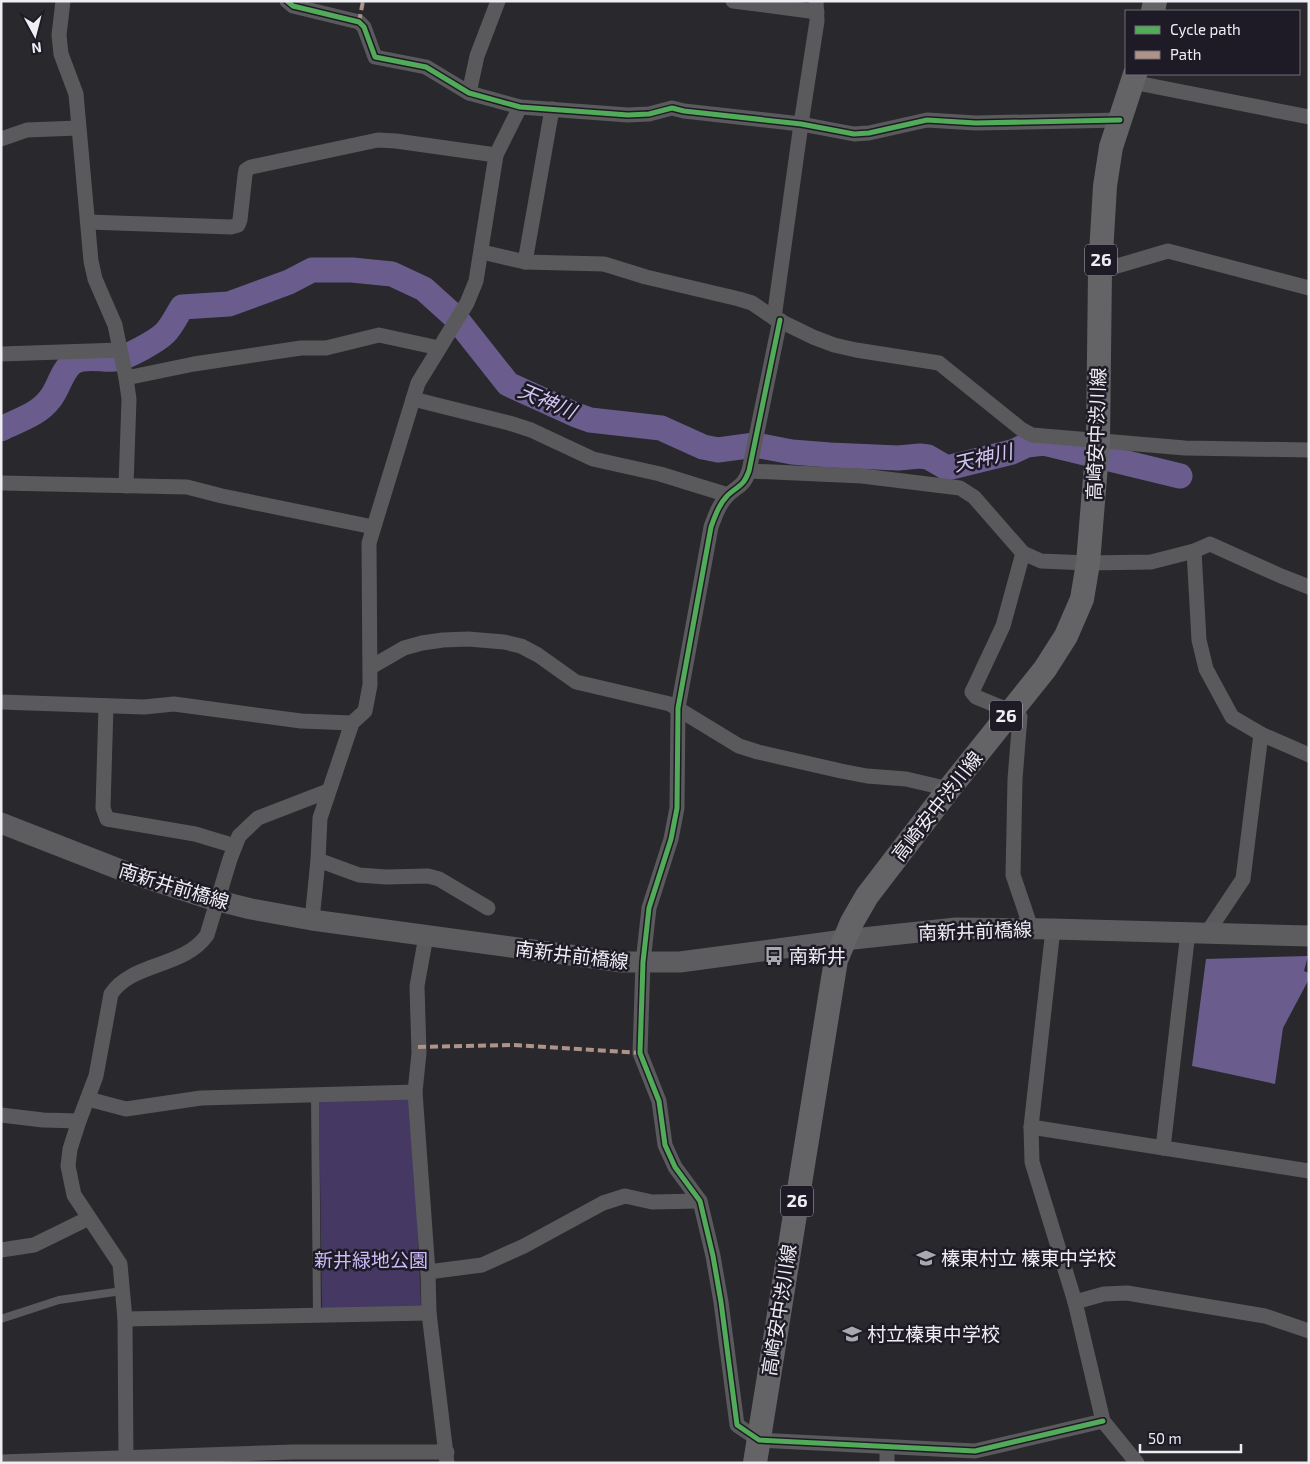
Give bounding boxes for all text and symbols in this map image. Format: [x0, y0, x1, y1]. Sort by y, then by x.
north arrow [10, 10, 60, 60]
legend [1125, 10, 1300, 75]
text: Cycle path [1170, 20, 1241, 38]
text: N [31, 39, 43, 57]
text: Path [1170, 45, 1201, 63]
road number: 26 [1085, 244, 1117, 276]
street label: 高崎安中渋川線 [1082, 367, 1109, 501]
water label: 天神川 [515, 377, 582, 424]
water label: 天神川 [951, 438, 1017, 475]
road number: 26 [990, 700, 1022, 731]
street label: 高崎安中渋川線 [887, 746, 987, 865]
street label: 南新井前橋線 [116, 858, 232, 913]
street label: 南新井前橋線 [918, 917, 1032, 944]
street label: 南新井前橋線 [514, 936, 630, 973]
place label: 南新井 [789, 944, 846, 967]
bus stop icon: 南新井 [763, 945, 785, 967]
road number: 26 [781, 1186, 813, 1216]
street label: 高崎安中渋川線 [757, 1242, 800, 1377]
place label: 榛東村立 榛東中学校 [941, 1246, 1116, 1269]
school or university icon: 榛東村立 榛東中学校 [915, 1247, 937, 1269]
park label: 新井緑地公園 [314, 1248, 428, 1271]
place label: 村立榛東中学校 [867, 1322, 1000, 1345]
school or university icon: 村立榛東中学校 [841, 1323, 863, 1345]
scale bar [1140, 1422, 1241, 1454]
text: 50 m [1148, 1429, 1182, 1447]

